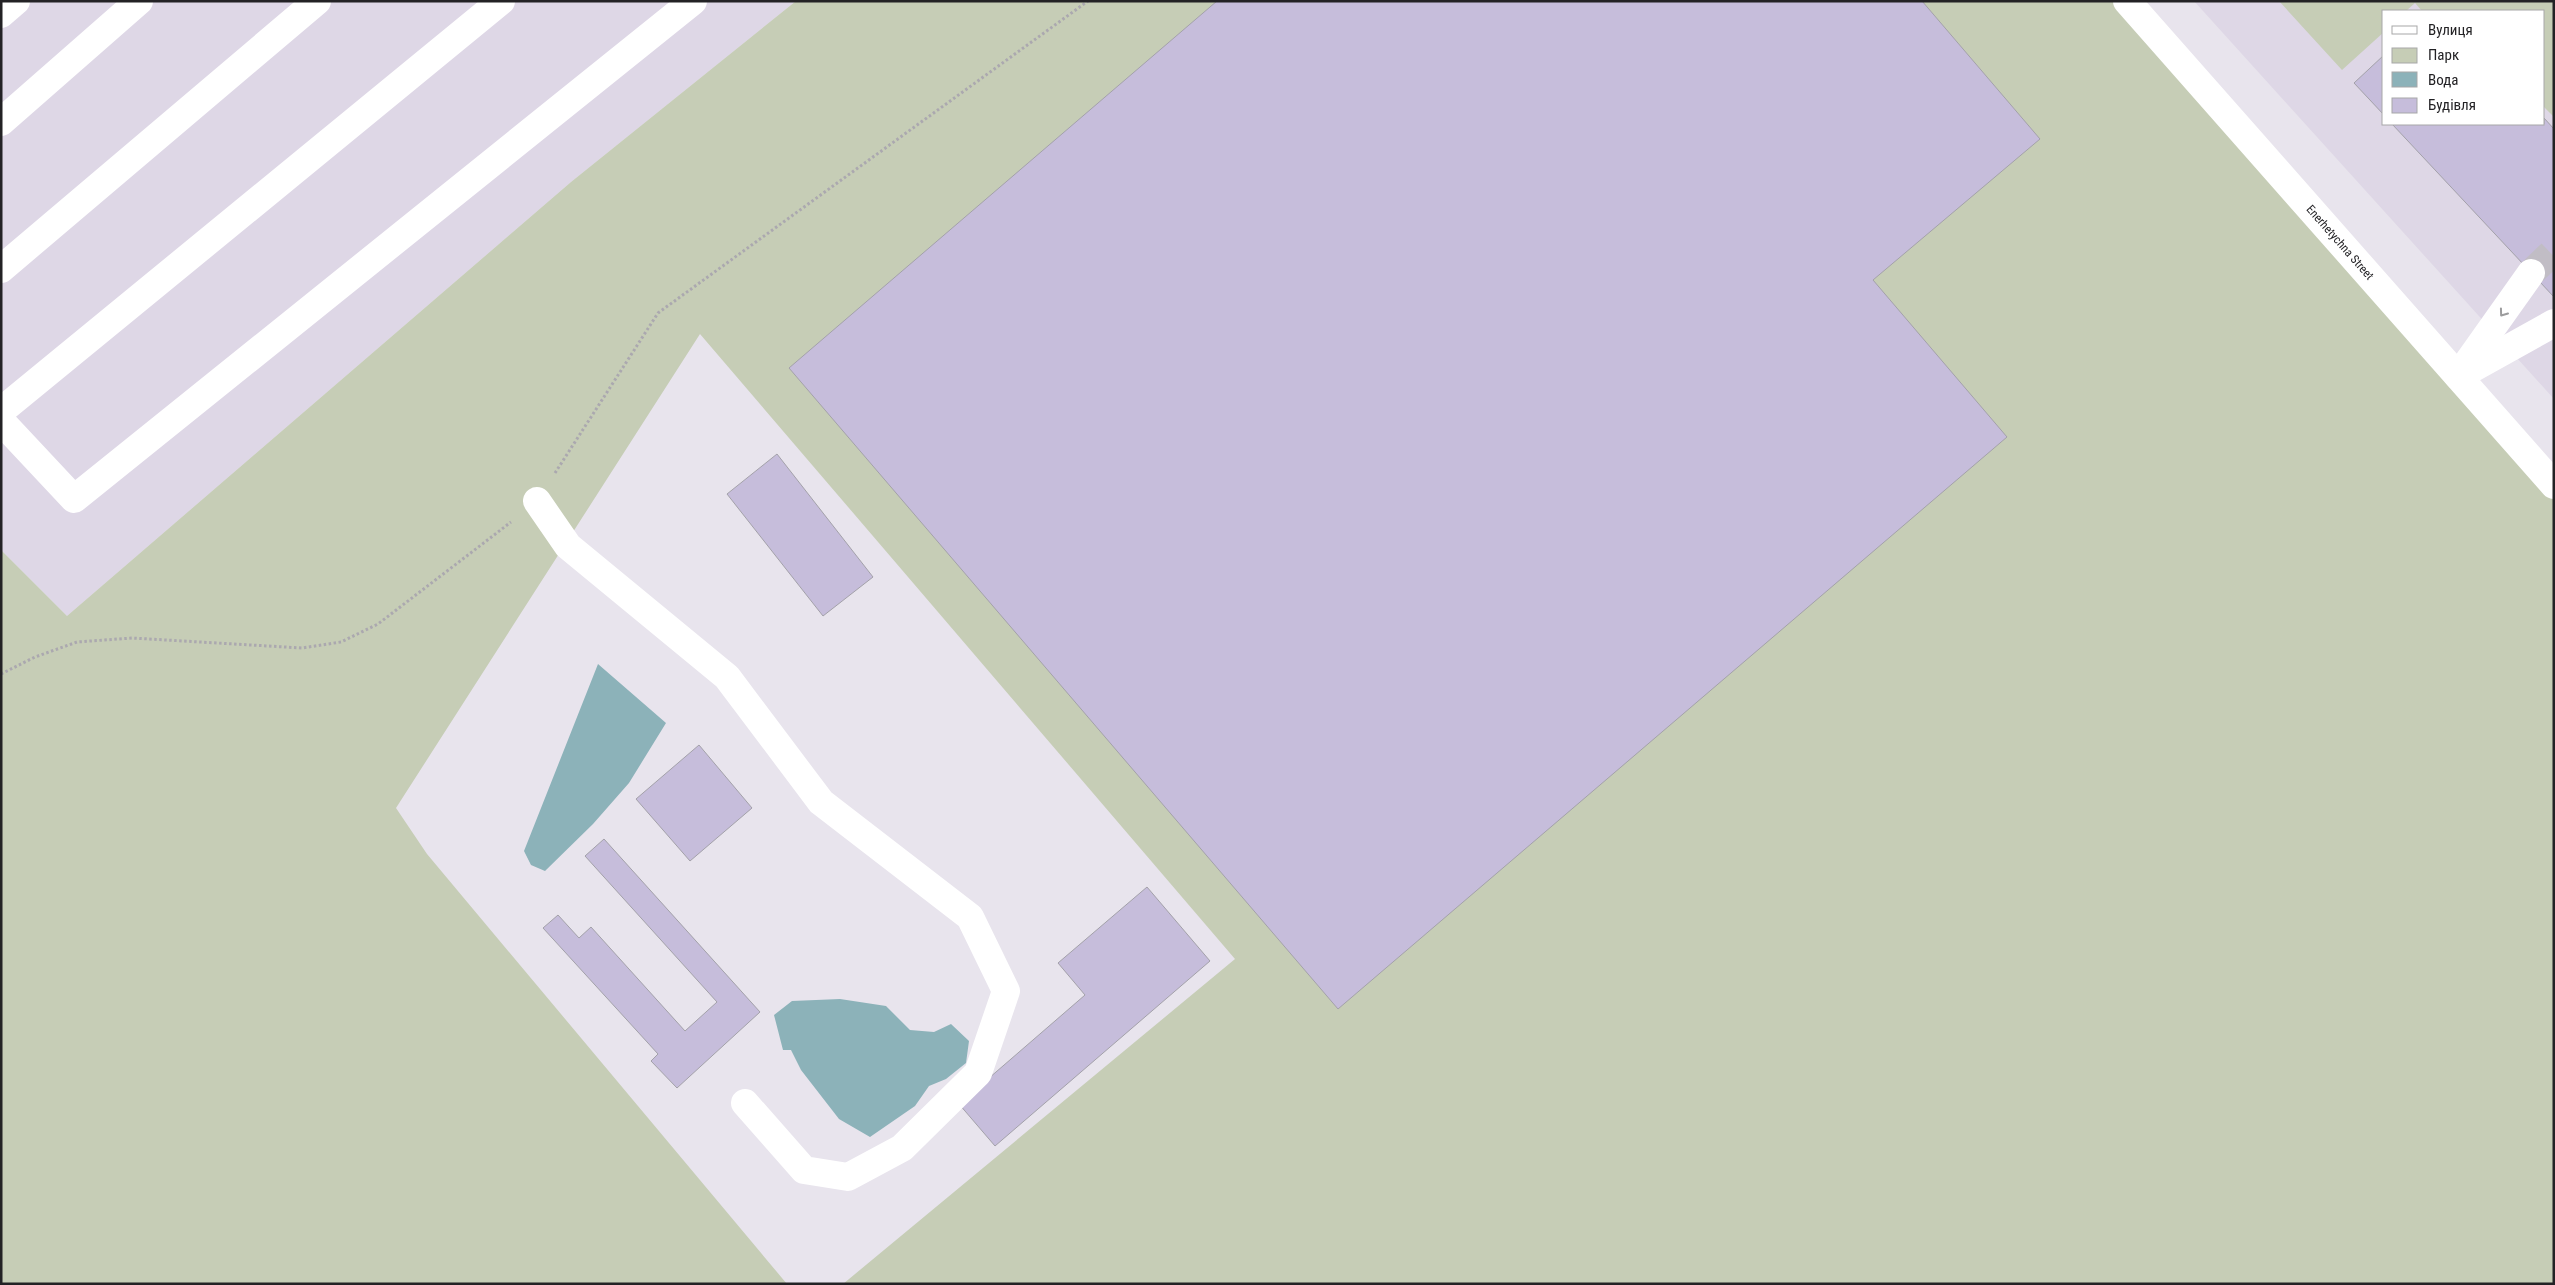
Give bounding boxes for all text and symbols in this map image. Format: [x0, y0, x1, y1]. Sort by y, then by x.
legend [2382, 10, 2545, 125]
text: Вулиця [2428, 21, 2473, 39]
text: Парк [2428, 46, 2459, 64]
text: Вода [2428, 71, 2458, 89]
text: Будівля [2428, 96, 2476, 114]
street label: Enerhetychna Street [2303, 202, 2377, 283]
one-way arrow [2500, 307, 2509, 317]

